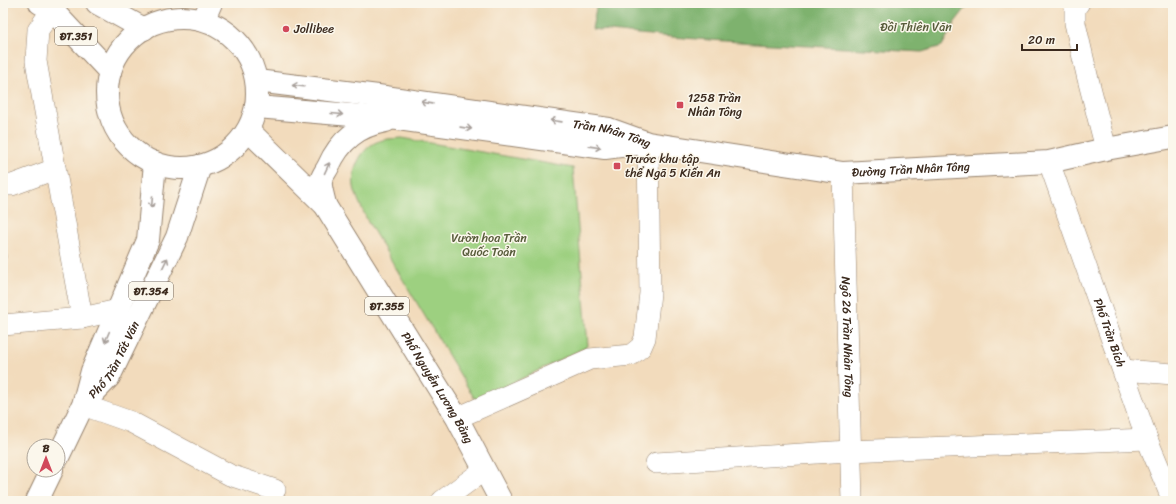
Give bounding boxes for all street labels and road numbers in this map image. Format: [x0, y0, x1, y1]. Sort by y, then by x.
road number: ĐT.351 [55, 27, 97, 45]
street label: Trần Nhân Tông [571, 113, 654, 154]
street label: Đường Trần Nhân Tông [851, 155, 970, 184]
street label: Ngô 26 Trần Nhân Tông [835, 276, 860, 398]
road number: ĐT.354 [129, 282, 173, 300]
street label: Phố Trần Bích [1087, 295, 1132, 370]
road number: ĐT.355 [365, 297, 409, 315]
street label: Phố Trần Tất Văn [83, 317, 146, 404]
street label: Phố Nguyễn Lương Bằng [395, 327, 480, 448]

